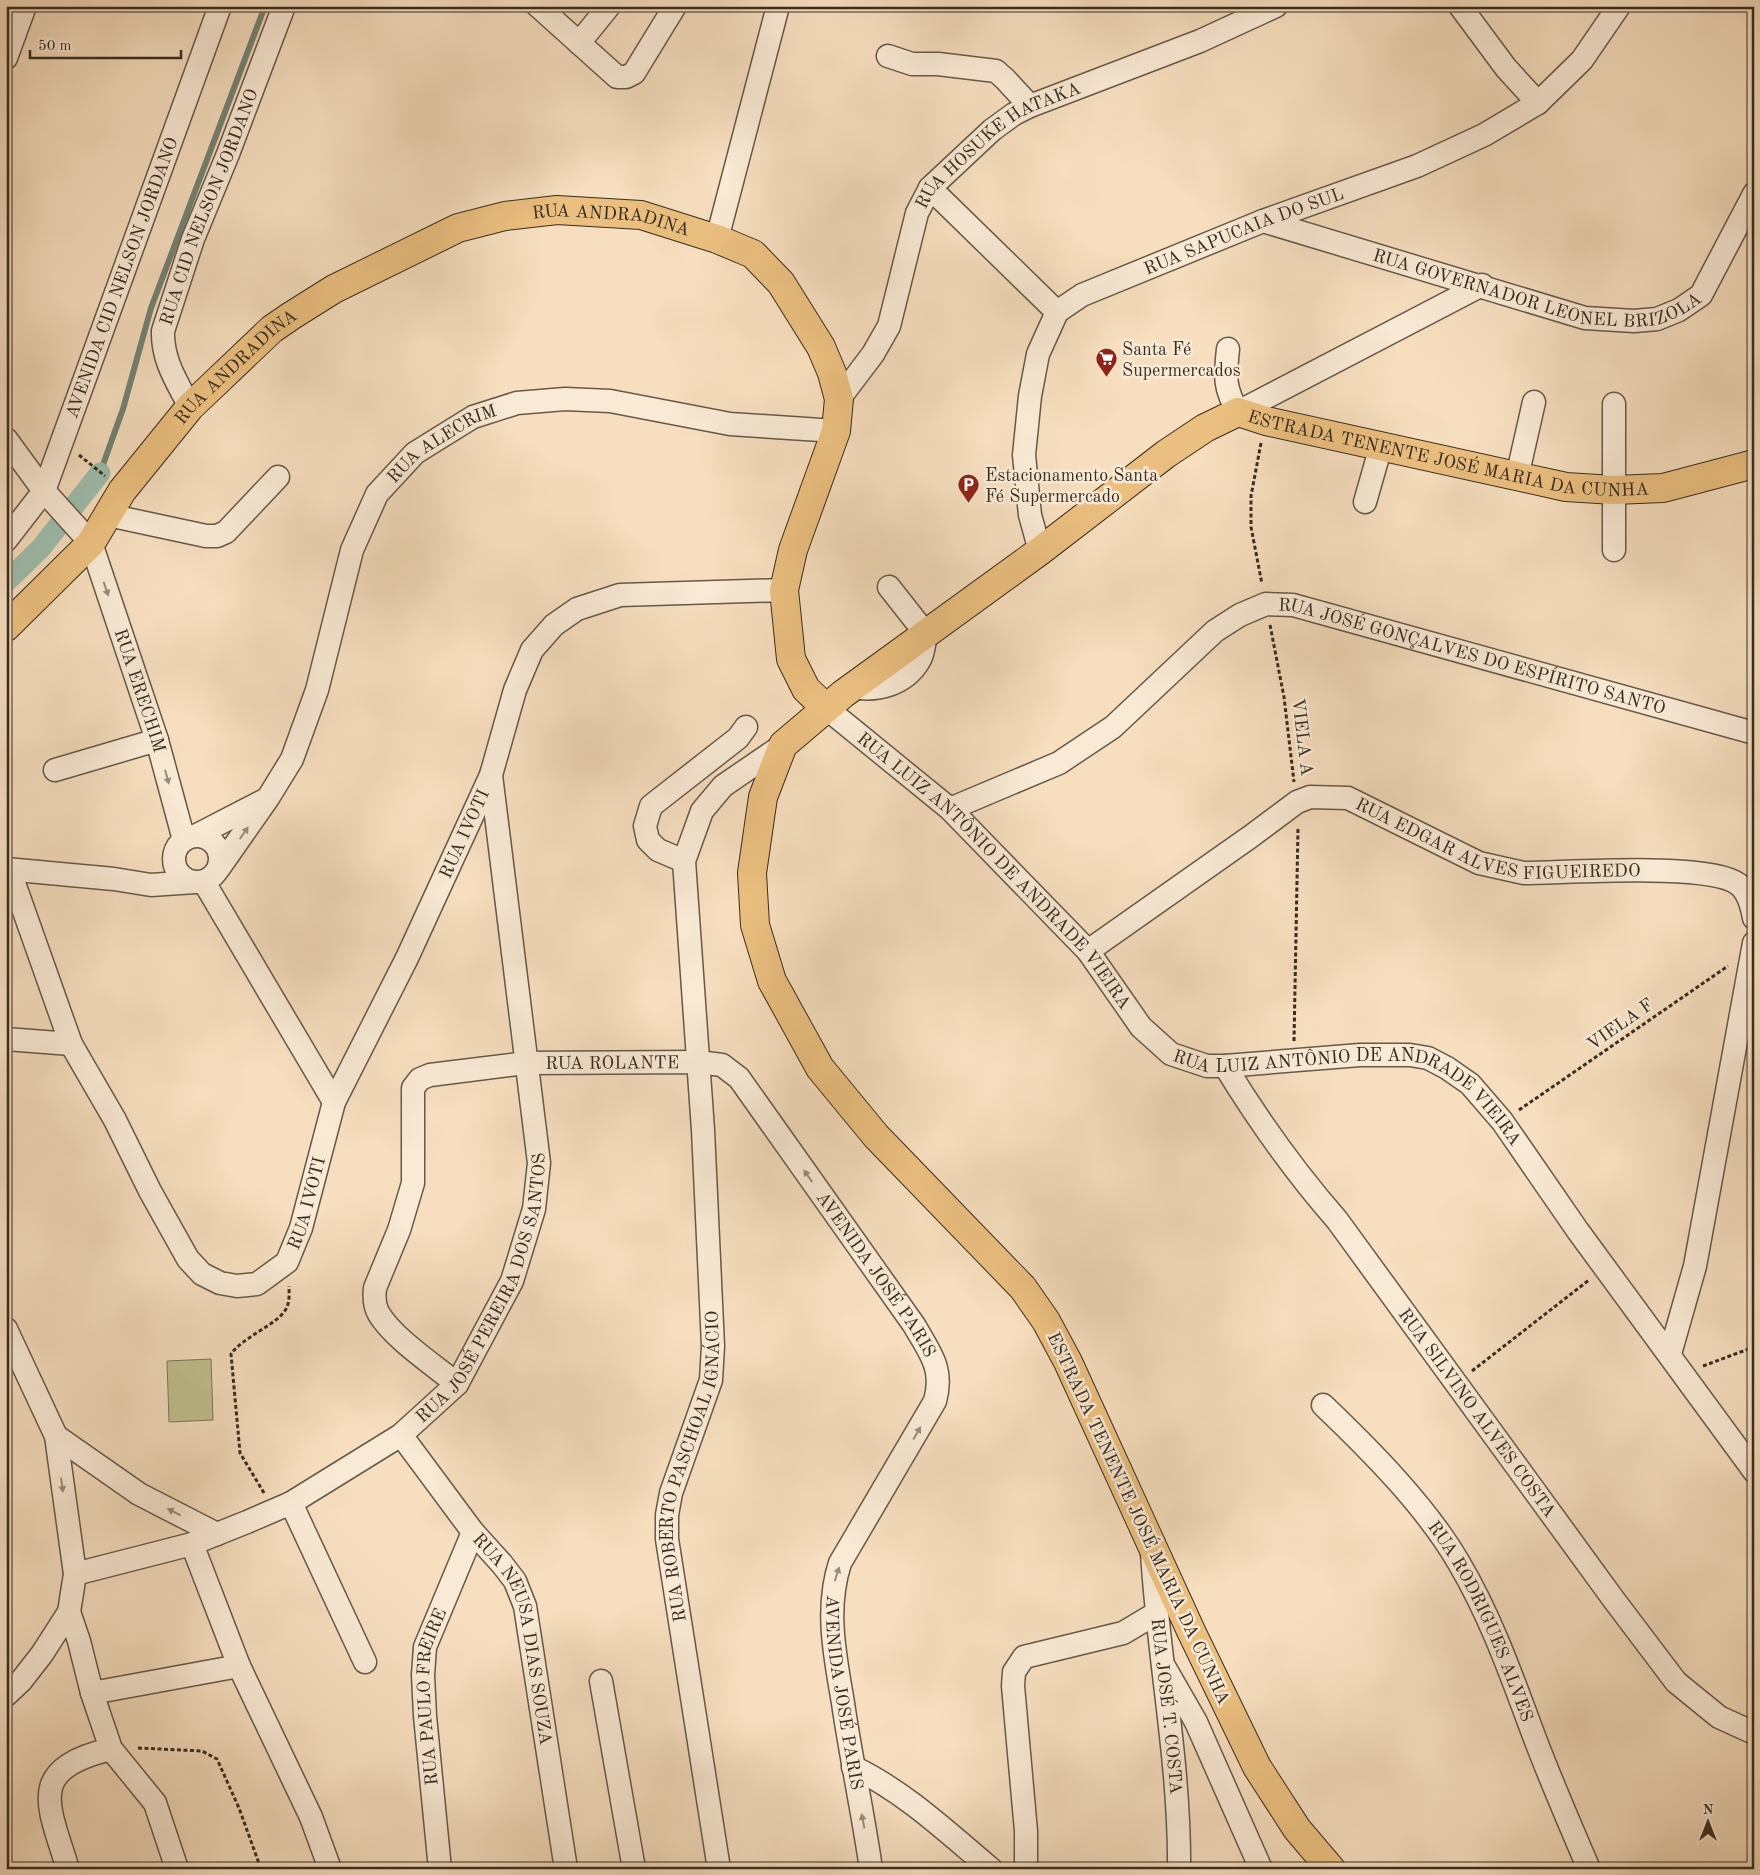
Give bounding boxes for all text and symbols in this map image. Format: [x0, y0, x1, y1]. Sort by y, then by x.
scale bar [30, 28, 181, 60]
text: 50 m [38, 39, 72, 54]
street label: RUA HOSUKE HATAKA [913, 79, 1084, 212]
street label: RUA CID NELSON JORDANO [157, 87, 262, 328]
street label: AVENIDA CID NELSON JORDANO [63, 135, 182, 421]
street label: RUA SAPUCAIA DO SUL [1142, 185, 1346, 279]
street label: RUA ANDRADINA [531, 202, 692, 240]
street label: RUA GOVERNADOR LEONEL BRIZOLA [1370, 247, 1705, 331]
street label: RUA ANDRADINA [172, 307, 301, 428]
place label: Santa Fé Supermercados [1122, 341, 1241, 380]
supermarket icon: Santa Fé Supermercados [1094, 347, 1118, 378]
street label: RUA ALECRIM [384, 402, 499, 487]
street label: ESTRADA TENENTE JOSÉ MARIA DA CUNHA [1245, 408, 1650, 500]
place label: Estacionamento Santa Fé Supermercado [985, 467, 1158, 506]
parking icon: Estacionamento Santa Fé Supermercado [957, 473, 981, 504]
one-way arrow [103, 582, 111, 597]
street label: RUA JOSÉ GONÇALVES DO ESPÍRITO SANTO [1278, 596, 1667, 718]
street label: RUA ERECHIM [110, 626, 168, 755]
street label: VIELA A [1288, 697, 1316, 777]
street label: RUA LUIZ ANTÔNIO DE ANDRADE VIEIRA [854, 729, 1134, 1013]
one-way arrow [163, 769, 171, 784]
street label: RUA IVOTI [437, 787, 493, 881]
street label: RUA EDGAR ALVES FIGUEIREDO [1352, 795, 1641, 883]
one-way arrow [239, 826, 249, 840]
street label: VIELA F [1584, 996, 1657, 1054]
street label: RUA LUIZ ANTÔNIO DE ANDRADE VIEIRA [1170, 1047, 1524, 1149]
street label: RUA ROLANTE [545, 1054, 679, 1073]
street label: RUA JOSÉ PEREIRA DOS SANTOS [413, 1152, 549, 1427]
street label: RUA IVOTI [285, 1155, 329, 1253]
one-way arrow [803, 1169, 813, 1182]
street label: AVENIDA JOSÉ PARIS [812, 1189, 939, 1360]
street label: RUA SILVINO ALVES COSTA [1395, 1305, 1559, 1521]
street label: RUA ROBERTO PASCHOAL IGNÁCIO [659, 1310, 723, 1623]
street label: ESTRADA TENENTE JOSÉ MARIA DA CUNHA [1044, 1328, 1236, 1708]
one-way arrow [913, 1425, 921, 1440]
one-way arrow [59, 1477, 67, 1493]
one-way arrow [167, 1508, 181, 1516]
street label: RUA RODRIGUES ALVES [1424, 1518, 1536, 1724]
street label: RUA NEUSA DIAS SOUZA [469, 1530, 555, 1746]
one-way arrow [833, 1566, 841, 1581]
street label: AVENIDA JOSÉ PARIS [822, 1594, 866, 1792]
street label: RUA PAULO FREIRE [415, 1606, 450, 1786]
street label: RUA JOSÉ T. COSTA [1148, 1617, 1184, 1795]
north arrow [1682, 1798, 1732, 1848]
text: N [1703, 1803, 1714, 1817]
one-way arrow [859, 1813, 867, 1828]

